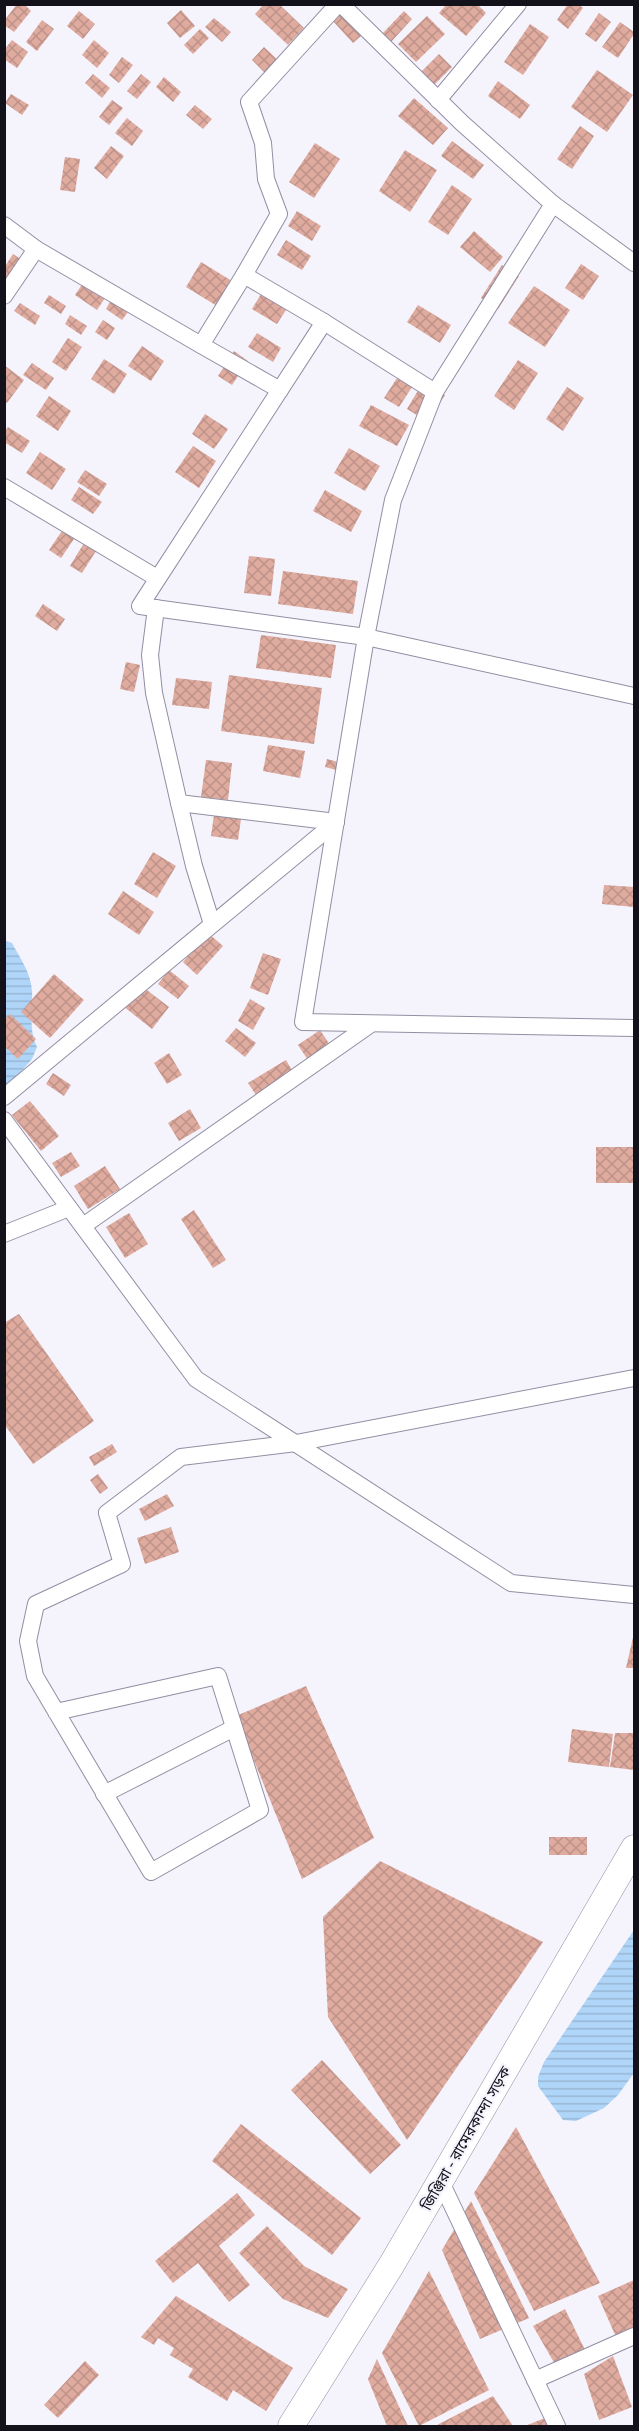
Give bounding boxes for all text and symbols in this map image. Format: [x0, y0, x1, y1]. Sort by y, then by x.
street label: জিঞ্জিরা - রামেরকান্দা সড়ক [415, 2062, 515, 2214]

